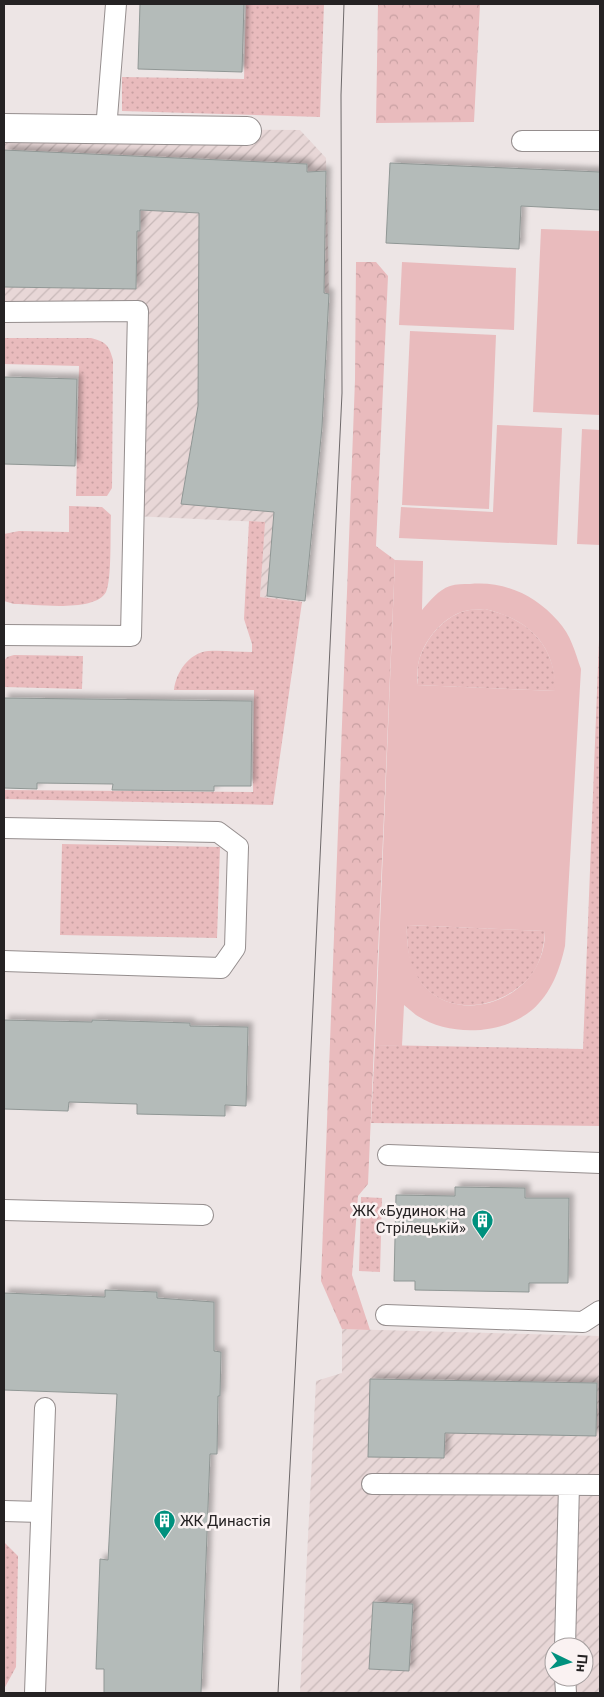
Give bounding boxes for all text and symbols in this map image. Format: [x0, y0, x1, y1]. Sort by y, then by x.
place label: ЖК «Будинок на Стрілецькій» [352, 1202, 466, 1237]
building icon: ЖК «Будинок на Стрілецькій» [470, 1208, 494, 1239]
building icon: ЖК Династія [152, 1509, 176, 1540]
place label: ЖК Династія [180, 1512, 271, 1530]
north arrow [544, 1637, 594, 1687]
text: Пн [573, 1654, 591, 1673]

